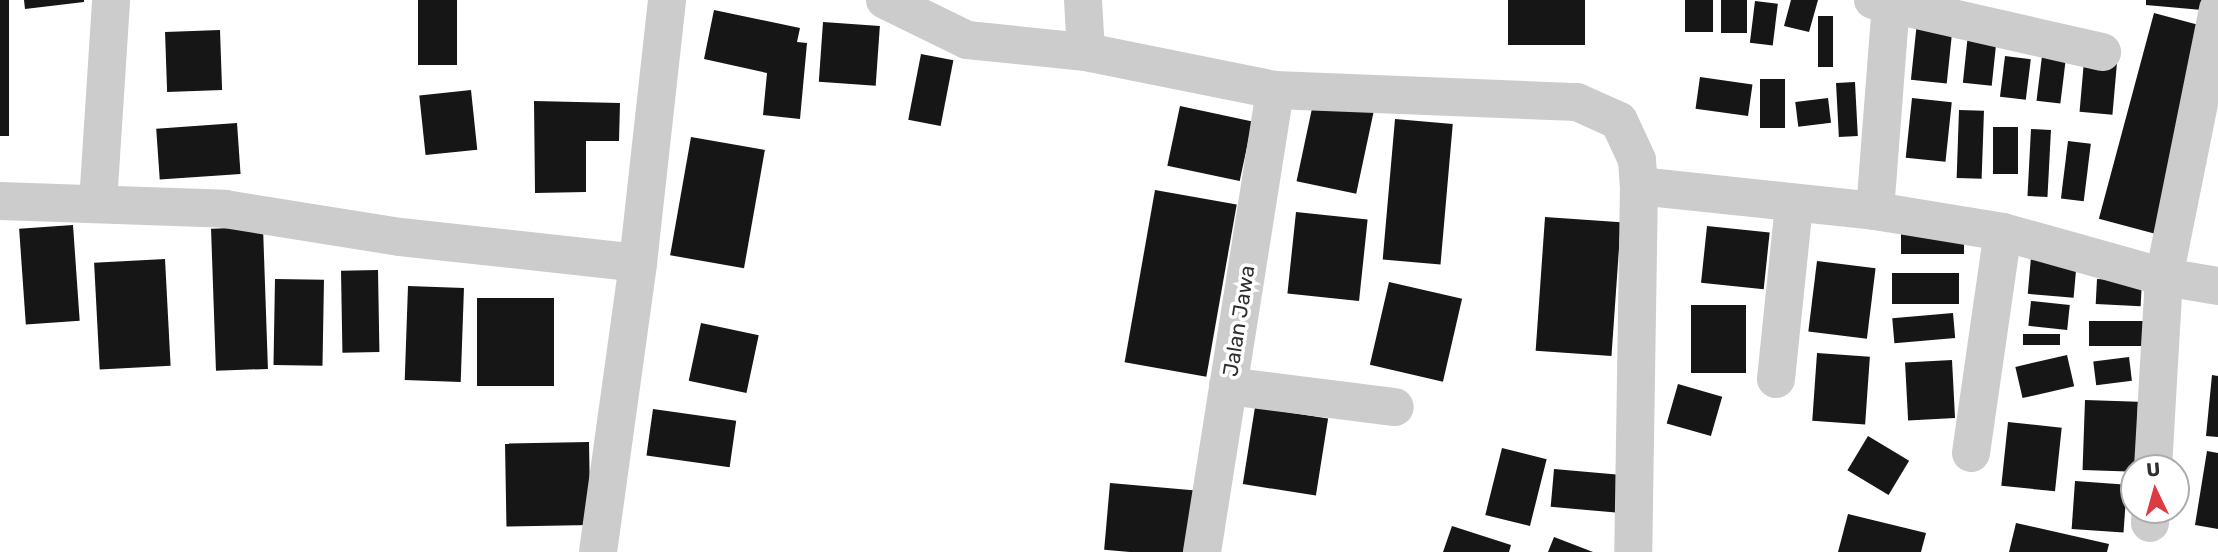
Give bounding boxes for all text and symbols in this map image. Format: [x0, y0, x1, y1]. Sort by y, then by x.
street label: Jalan Jawa [1218, 264, 1260, 378]
north arrow [2120, 454, 2190, 524]
text: U [2145, 458, 2161, 482]

